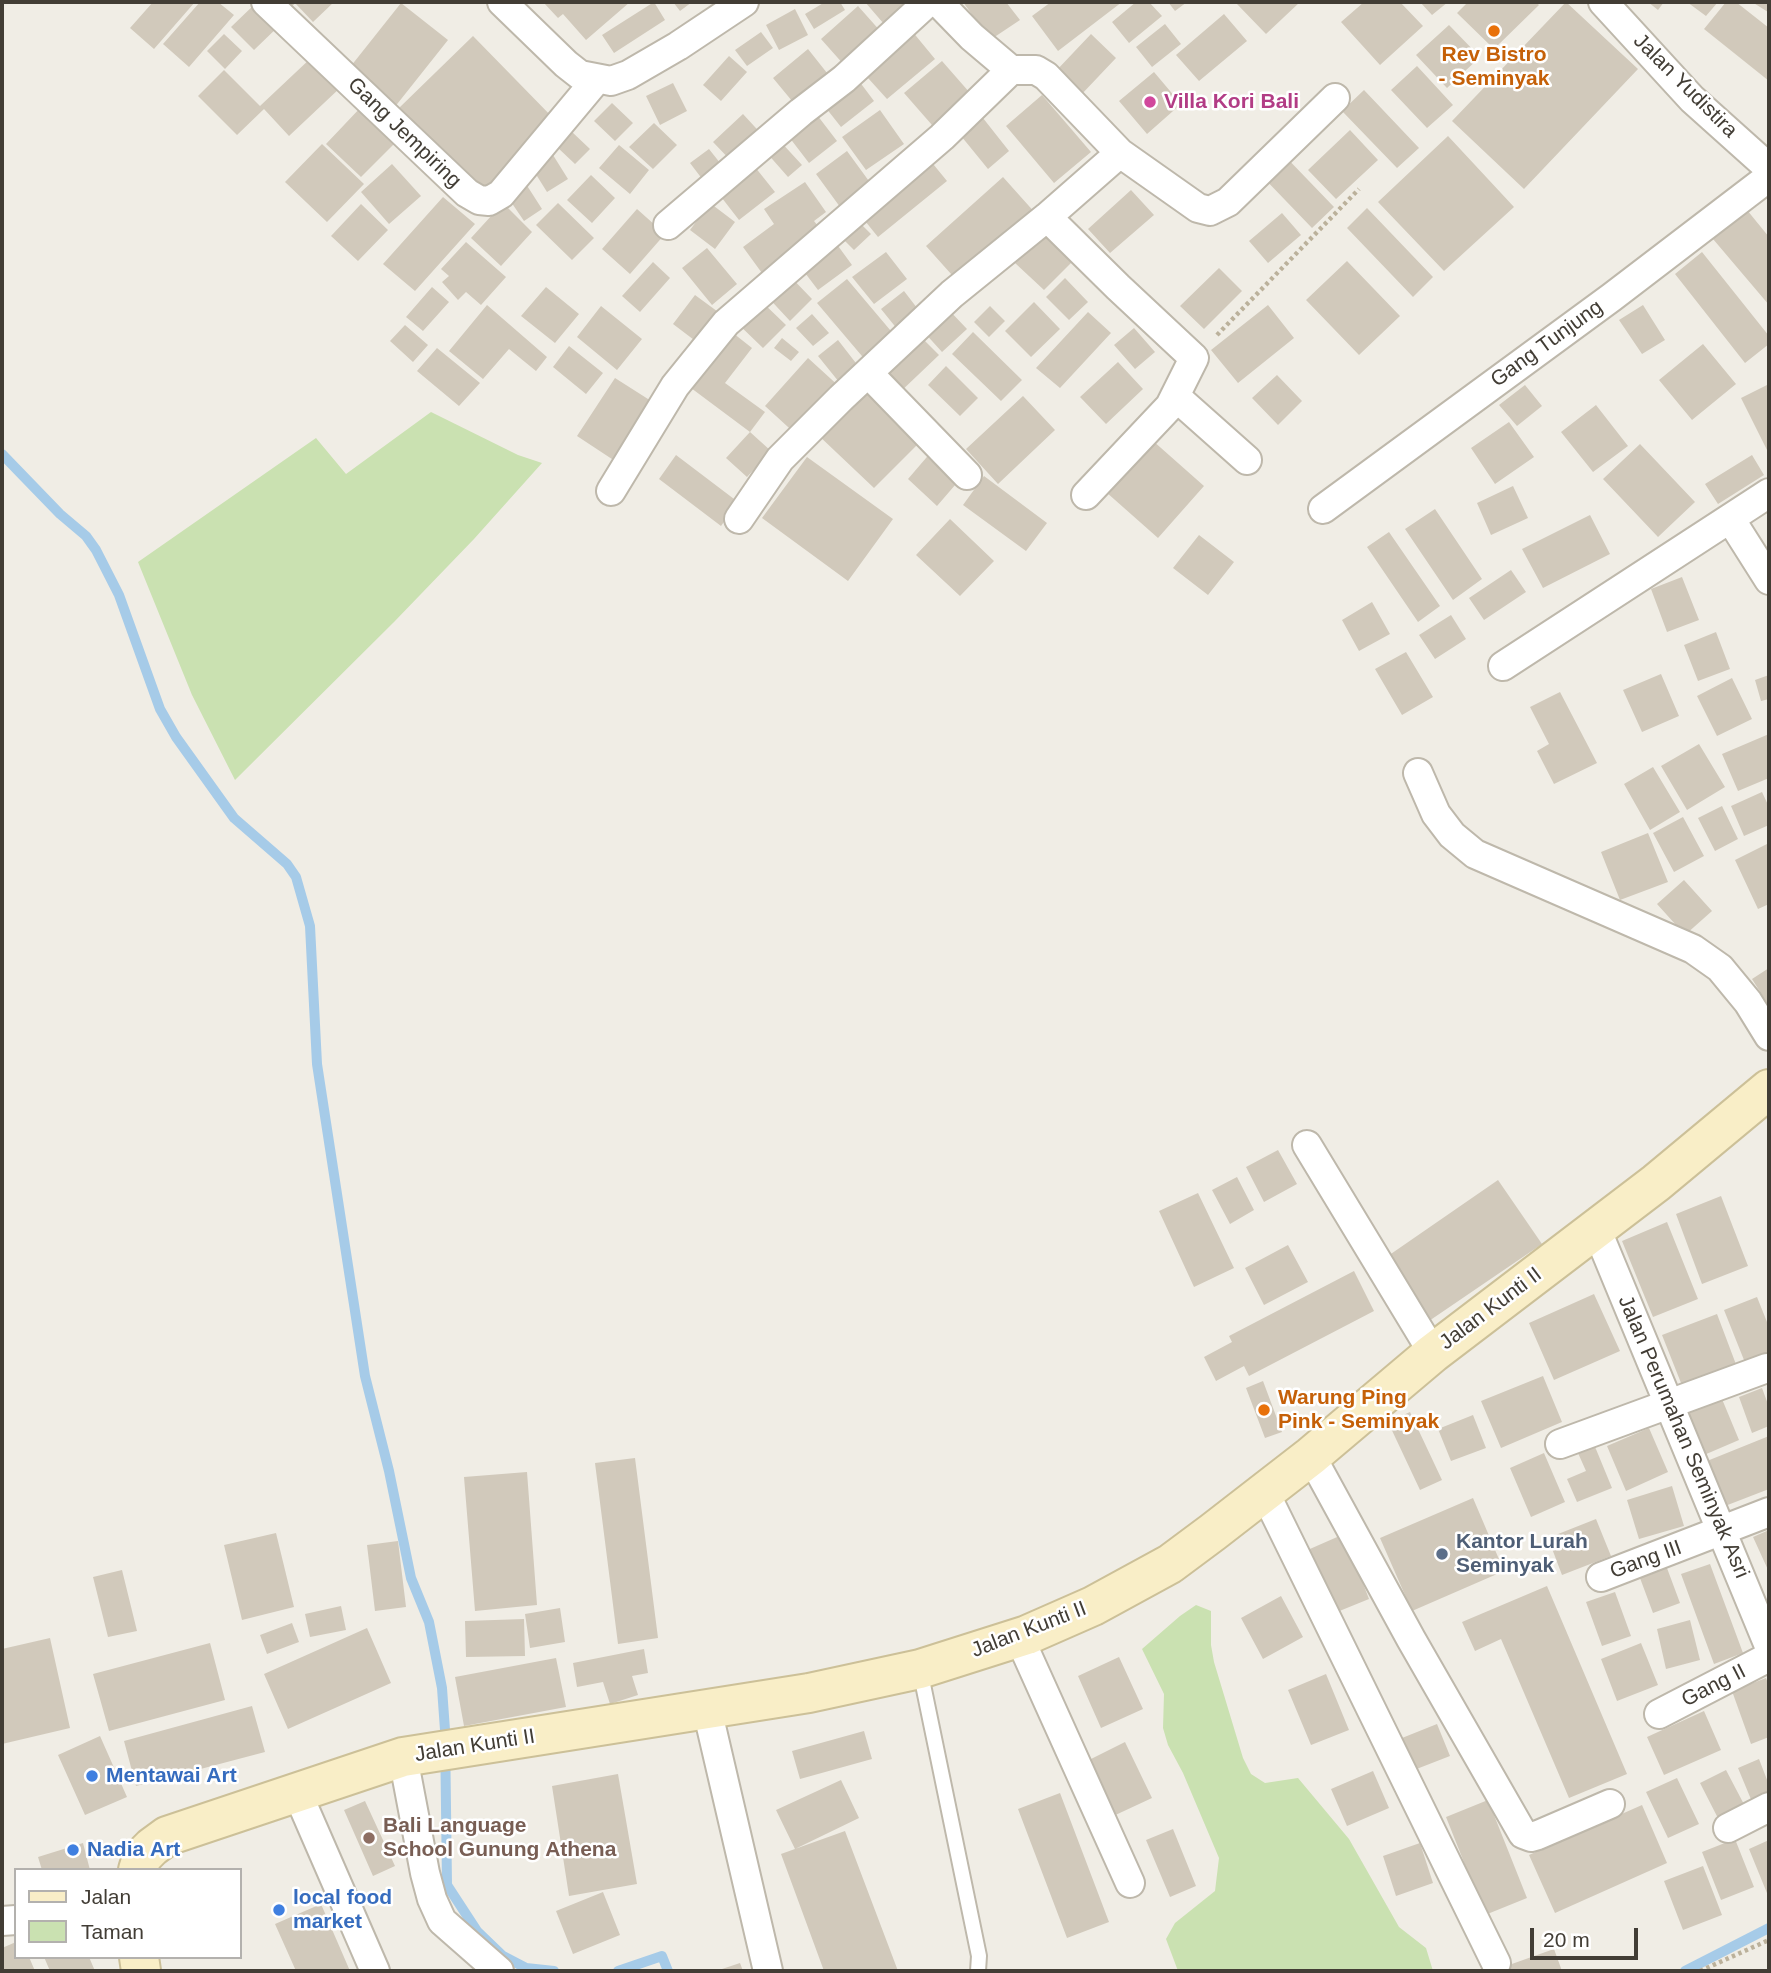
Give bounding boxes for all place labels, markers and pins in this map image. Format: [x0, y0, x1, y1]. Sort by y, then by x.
marker: Rev Bistro - Seminyak [1486, 23, 1502, 39]
place label: Rev Bistro - Seminyak [1439, 42, 1549, 92]
place label: Villa Kori Bali [1164, 89, 1299, 115]
marker: Villa Kori Bali [1142, 94, 1158, 110]
place label: Warung Ping Pink - Seminyak [1278, 1385, 1439, 1435]
marker: Warung Ping Pink - Seminyak [1256, 1402, 1272, 1418]
place label: Kantor Lurah Seminyak [1456, 1529, 1588, 1579]
marker: Kantor Lurah Seminyak [1434, 1546, 1450, 1562]
place label: Mentawai Art [106, 1763, 237, 1789]
marker: Mentawai Art [84, 1768, 100, 1784]
place label: Bali Language School Gunung Athena [383, 1813, 616, 1863]
marker: Bali Language School Gunung Athena [361, 1830, 377, 1846]
place label: Nadia Art [87, 1837, 180, 1863]
marker: Nadia Art [65, 1842, 81, 1858]
place label: local food market [293, 1885, 392, 1935]
marker: local food market [271, 1902, 287, 1918]

